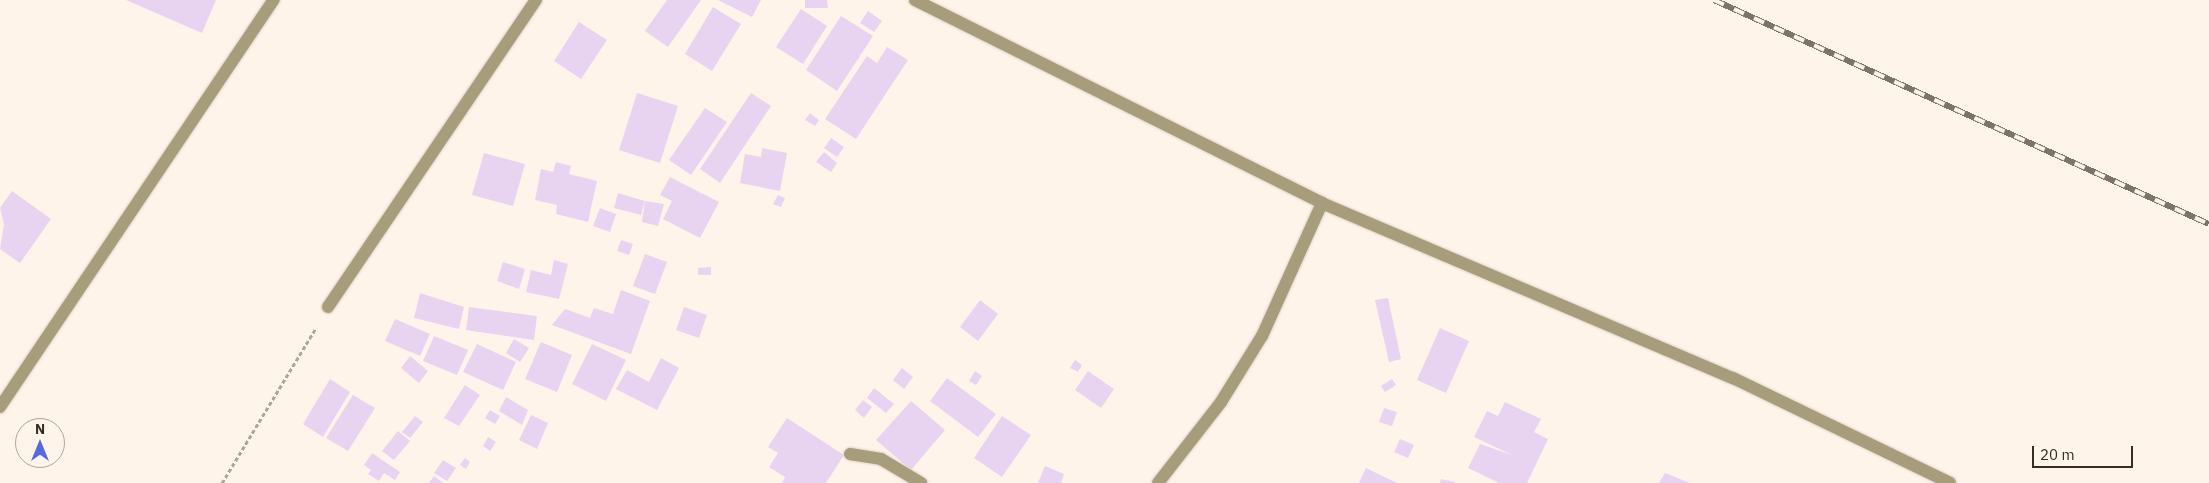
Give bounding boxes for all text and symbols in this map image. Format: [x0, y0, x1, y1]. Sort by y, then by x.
north arrow [15, 418, 65, 468]
text: N [35, 420, 45, 438]
scale bar [2034, 436, 2135, 468]
text: 20 m [2040, 445, 2075, 464]

